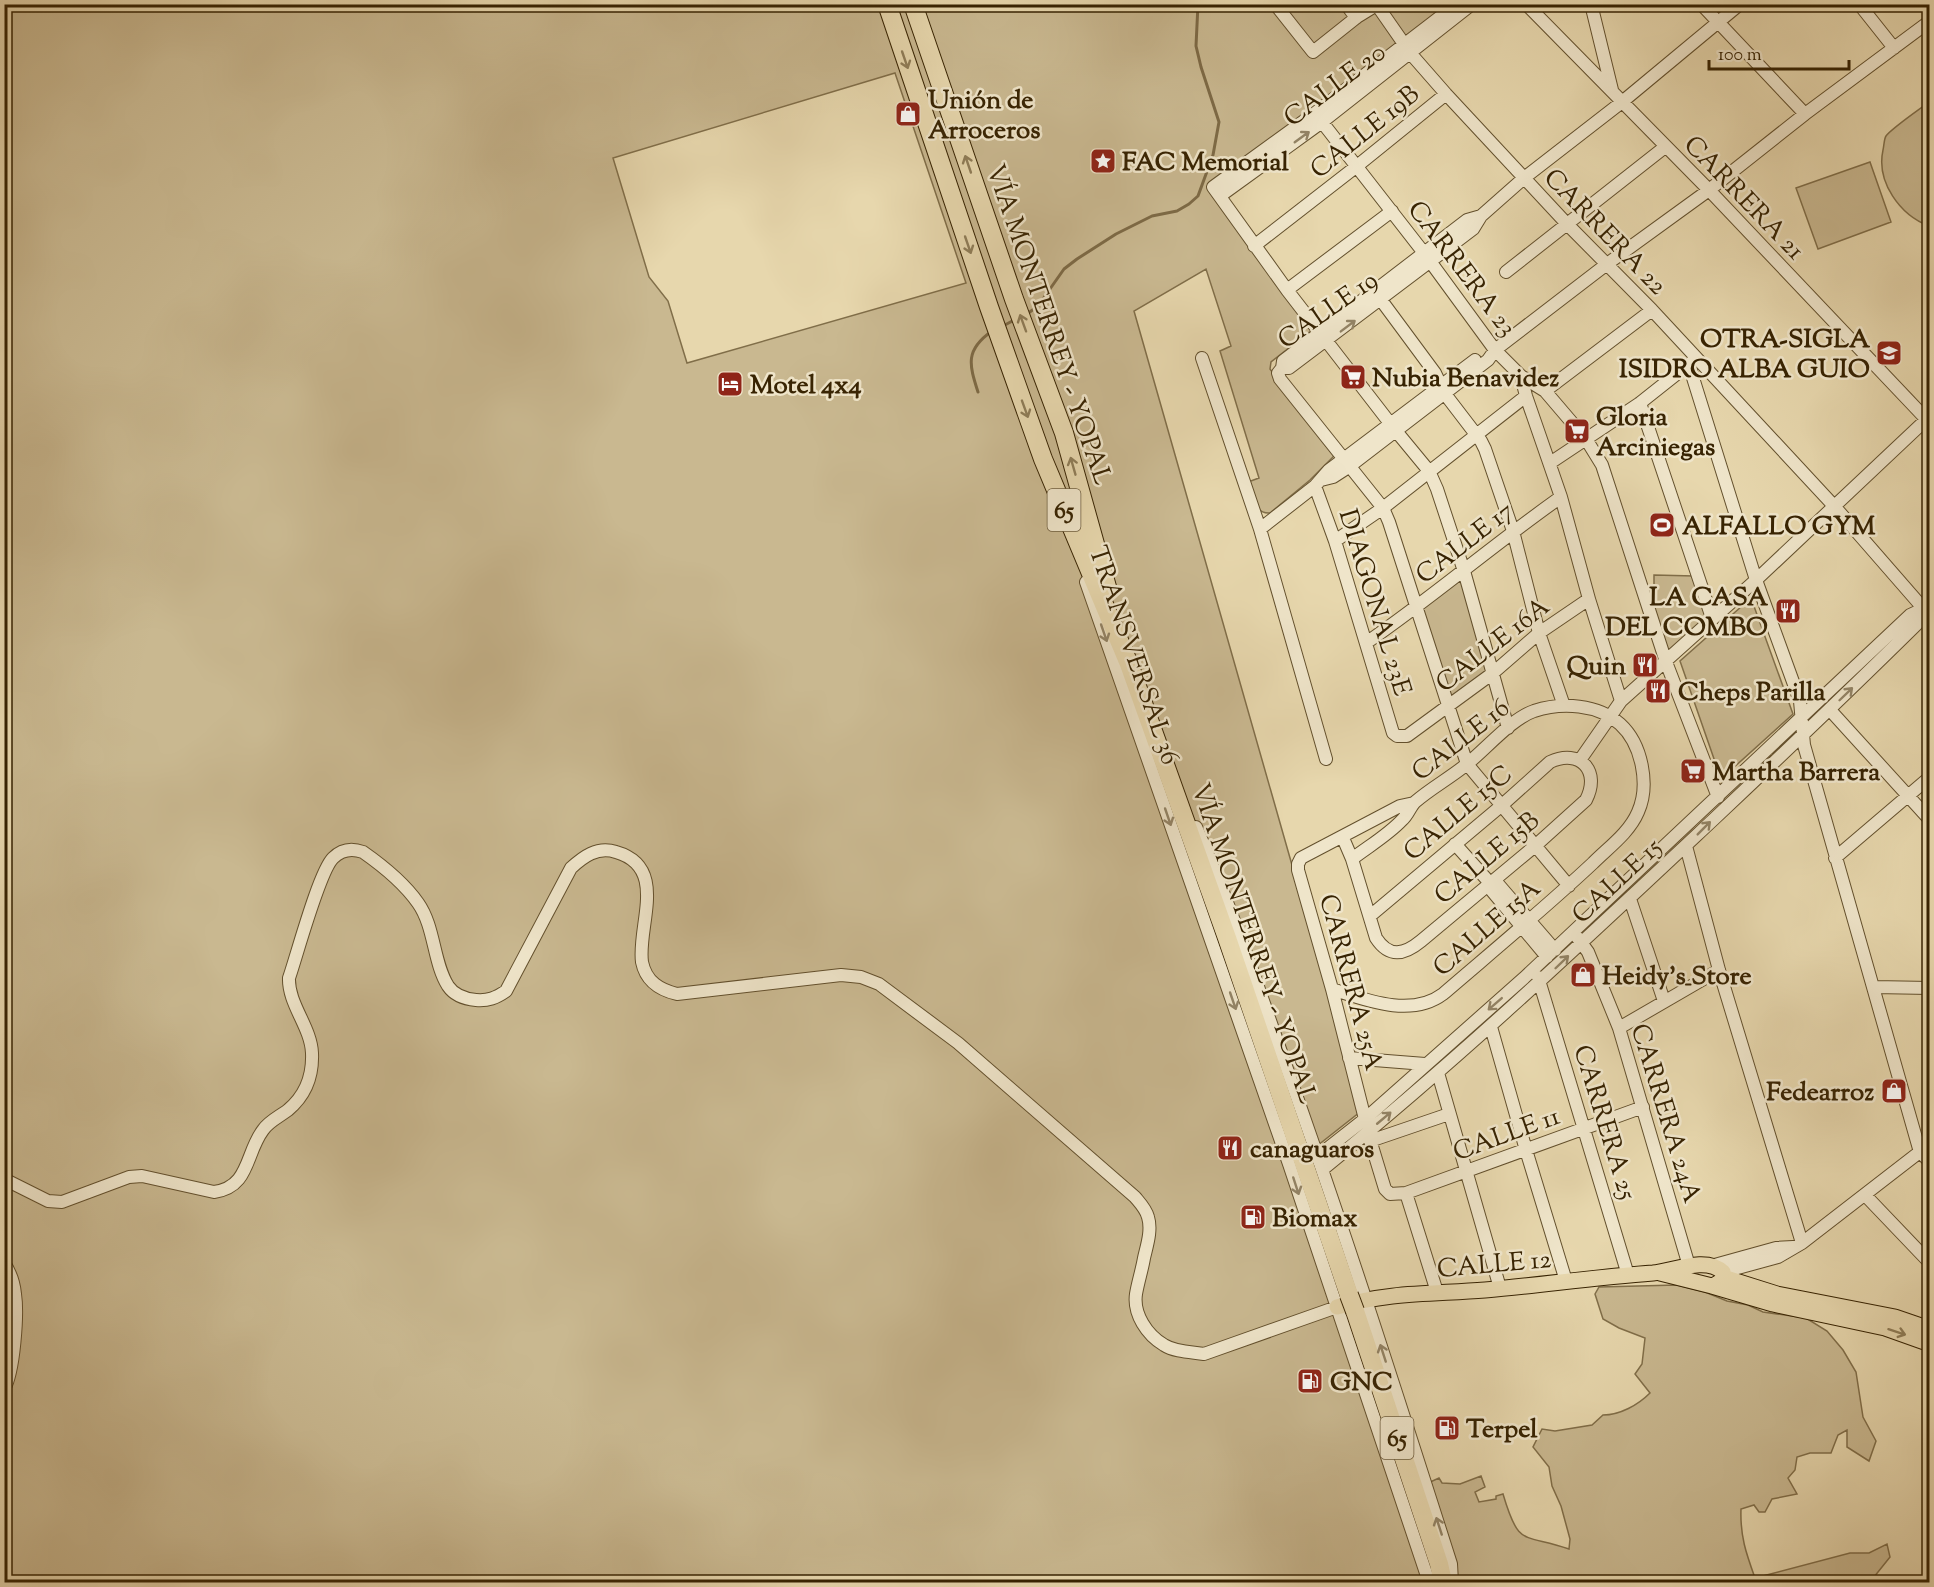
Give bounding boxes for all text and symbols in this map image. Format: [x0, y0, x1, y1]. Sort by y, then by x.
scale bar [1709, 33, 1848, 71]
street label: CALLE 20 [1277, 35, 1394, 137]
text: 100 m [1718, 43, 1762, 69]
one-way arrow [901, 50, 912, 69]
street label: CALLE 19B [1303, 77, 1428, 189]
place label: Unión de Arroceros [928, 83, 1040, 150]
shop icon: Unión de Arroceros [893, 99, 923, 129]
street label: CARRERA 21 [1674, 128, 1812, 269]
one-way arrow [1293, 131, 1309, 143]
place label: FAC Memorial [1122, 145, 1289, 182]
place icon: FAC Memorial [1088, 146, 1118, 176]
one-way arrow [962, 155, 973, 174]
street label: VÍA MONTERREY - YOPAL [975, 160, 1120, 490]
street label: CARRERA 22 [1534, 161, 1674, 304]
street label: CARRERA 23 [1397, 194, 1525, 345]
one-way arrow [963, 235, 974, 254]
street label: CALLE 19 [1271, 263, 1386, 359]
one-way arrow [1017, 314, 1028, 333]
one-way arrow [1339, 319, 1355, 332]
place label: OTRA-SIGLA ISIDRO ALBA GUIO [1619, 322, 1871, 389]
school or university icon: OTRA-SIGLA ISIDRO ALBA GUIO [1874, 338, 1904, 368]
place label: Nubia Benavidez [1372, 361, 1559, 398]
supermarket icon: Nubia Benavidez [1338, 362, 1368, 392]
place label: Motel 4x4 [750, 368, 862, 405]
hotel icon: Motel 4x4 [715, 369, 745, 399]
one-way arrow [1021, 399, 1032, 418]
place label: Gloria Arciniegas [1596, 400, 1715, 467]
supermarket icon: Gloria Arciniegas [1562, 416, 1592, 446]
one-way arrow [1067, 457, 1078, 476]
road number: 65 [1048, 489, 1080, 531]
street label: CALLE 17 [1409, 494, 1522, 594]
street label: DIAGONAL 23E [1328, 505, 1420, 701]
place label: ALFALLO GYM [1682, 509, 1876, 546]
sports icon: ALFALLO GYM [1647, 510, 1677, 540]
street label: TRANSVERSAL 36 [1078, 541, 1187, 770]
place label: LA CASA DEL COMBO [1605, 580, 1769, 647]
street label: CALLE 16A [1429, 590, 1558, 702]
restaurant icon: LA CASA DEL COMBO [1773, 596, 1803, 626]
one-way arrow [1099, 623, 1110, 642]
place label: Quin [1566, 649, 1627, 686]
restaurant icon: Quin [1630, 650, 1660, 680]
place label: Cheps Parilla [1678, 675, 1826, 712]
restaurant icon: Cheps Parilla [1643, 676, 1673, 706]
one-way arrow [1838, 687, 1853, 701]
street label: CALLE 16 [1405, 691, 1518, 791]
place label: Martha Barrera [1712, 755, 1880, 792]
supermarket icon: Martha Barrera [1678, 756, 1708, 786]
street label: CALLE 15C [1396, 757, 1521, 871]
street label: VÍA MONTERREY - YOPAL [1180, 779, 1325, 1109]
street label: CALLE 15B [1427, 804, 1548, 914]
one-way arrow [1164, 807, 1175, 826]
one-way arrow [1697, 821, 1712, 836]
street label: CALLE 15 [1564, 830, 1671, 933]
street label: CALLE 15A [1426, 871, 1550, 986]
street label: CARRERA 25A [1308, 890, 1391, 1075]
one-way arrow [1554, 955, 1569, 969]
place label: Heidy's_Store [1602, 959, 1752, 996]
shop icon: Heidy's_Store [1568, 960, 1598, 990]
one-way arrow [1228, 991, 1239, 1010]
one-way arrow [1488, 997, 1503, 1011]
street label: CARRERA 24A [1620, 1020, 1709, 1208]
street label: CARRERA 25 [1562, 1041, 1645, 1205]
place label: Fedearroz [1766, 1075, 1874, 1112]
shop icon: Fedearroz [1879, 1076, 1909, 1106]
street label: CALLE 11 [1448, 1099, 1566, 1172]
one-way arrow [1376, 1112, 1392, 1125]
place label: canaguaros [1250, 1132, 1374, 1169]
restaurant icon: canaguaros [1215, 1133, 1245, 1163]
one-way arrow [1291, 1176, 1302, 1195]
place label: Biomax [1272, 1201, 1358, 1238]
fuel station icon: Biomax [1238, 1202, 1268, 1232]
street label: CALLE 12 [1436, 1242, 1553, 1289]
one-way arrow [1887, 1327, 1906, 1338]
one-way arrow [1377, 1344, 1388, 1363]
place label: GNC [1330, 1365, 1393, 1402]
fuel station icon: GNC [1295, 1366, 1325, 1396]
place label: Terpel [1466, 1412, 1538, 1449]
fuel station icon: Terpel [1432, 1413, 1462, 1443]
road number: 65 [1380, 1417, 1414, 1459]
one-way arrow [1433, 1517, 1444, 1536]

